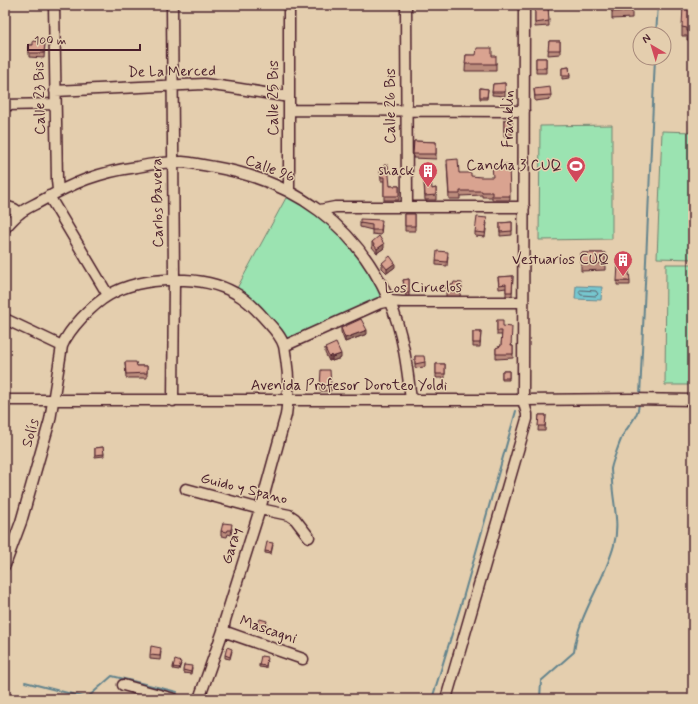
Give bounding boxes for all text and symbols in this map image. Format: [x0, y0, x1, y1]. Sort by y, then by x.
scale bar [28, 26, 140, 52]
north arrow [632, 26, 672, 66]
text: N [639, 31, 654, 47]
text: 100 m [34, 33, 66, 49]
street label: Calle 25 Bis [264, 60, 284, 136]
street label: Calle 23 Bis [29, 61, 51, 135]
street label: De La Merced [128, 61, 216, 83]
street label: Calle 26 Bis [381, 68, 401, 144]
street label: Franklin [499, 90, 519, 148]
street label: Calle 96 [242, 150, 298, 188]
sports icon: Cancha 3 CUQ [565, 155, 587, 183]
place label: Cancha 3 CUQ [466, 156, 562, 176]
street label: Carlos Bavera [147, 158, 169, 248]
building icon: shack [417, 160, 439, 188]
place label: shack [379, 161, 415, 181]
building icon: Vestuarios CUQ [612, 249, 634, 277]
place label: Vestuarios CUQ [512, 250, 609, 270]
street label: Los Ciruelos [384, 277, 462, 299]
street label: Avenida Profesor Doroteo Yoldi [251, 376, 447, 396]
street label: Solís [17, 416, 45, 450]
street label: Guido y Spano [198, 469, 290, 509]
street label: Garay [217, 525, 247, 567]
street label: Mascagni [237, 611, 299, 649]

